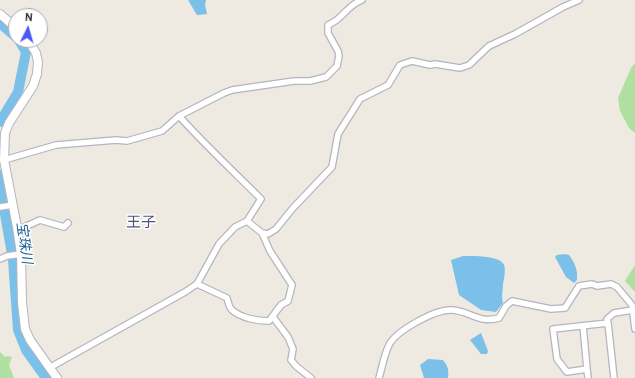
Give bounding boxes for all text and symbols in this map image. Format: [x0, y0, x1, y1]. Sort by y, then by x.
north arrow [8, 8, 48, 48]
text: N [24, 10, 33, 24]
district label: 王子 [126, 214, 156, 232]
water label: 宝珠川 [13, 221, 35, 265]

